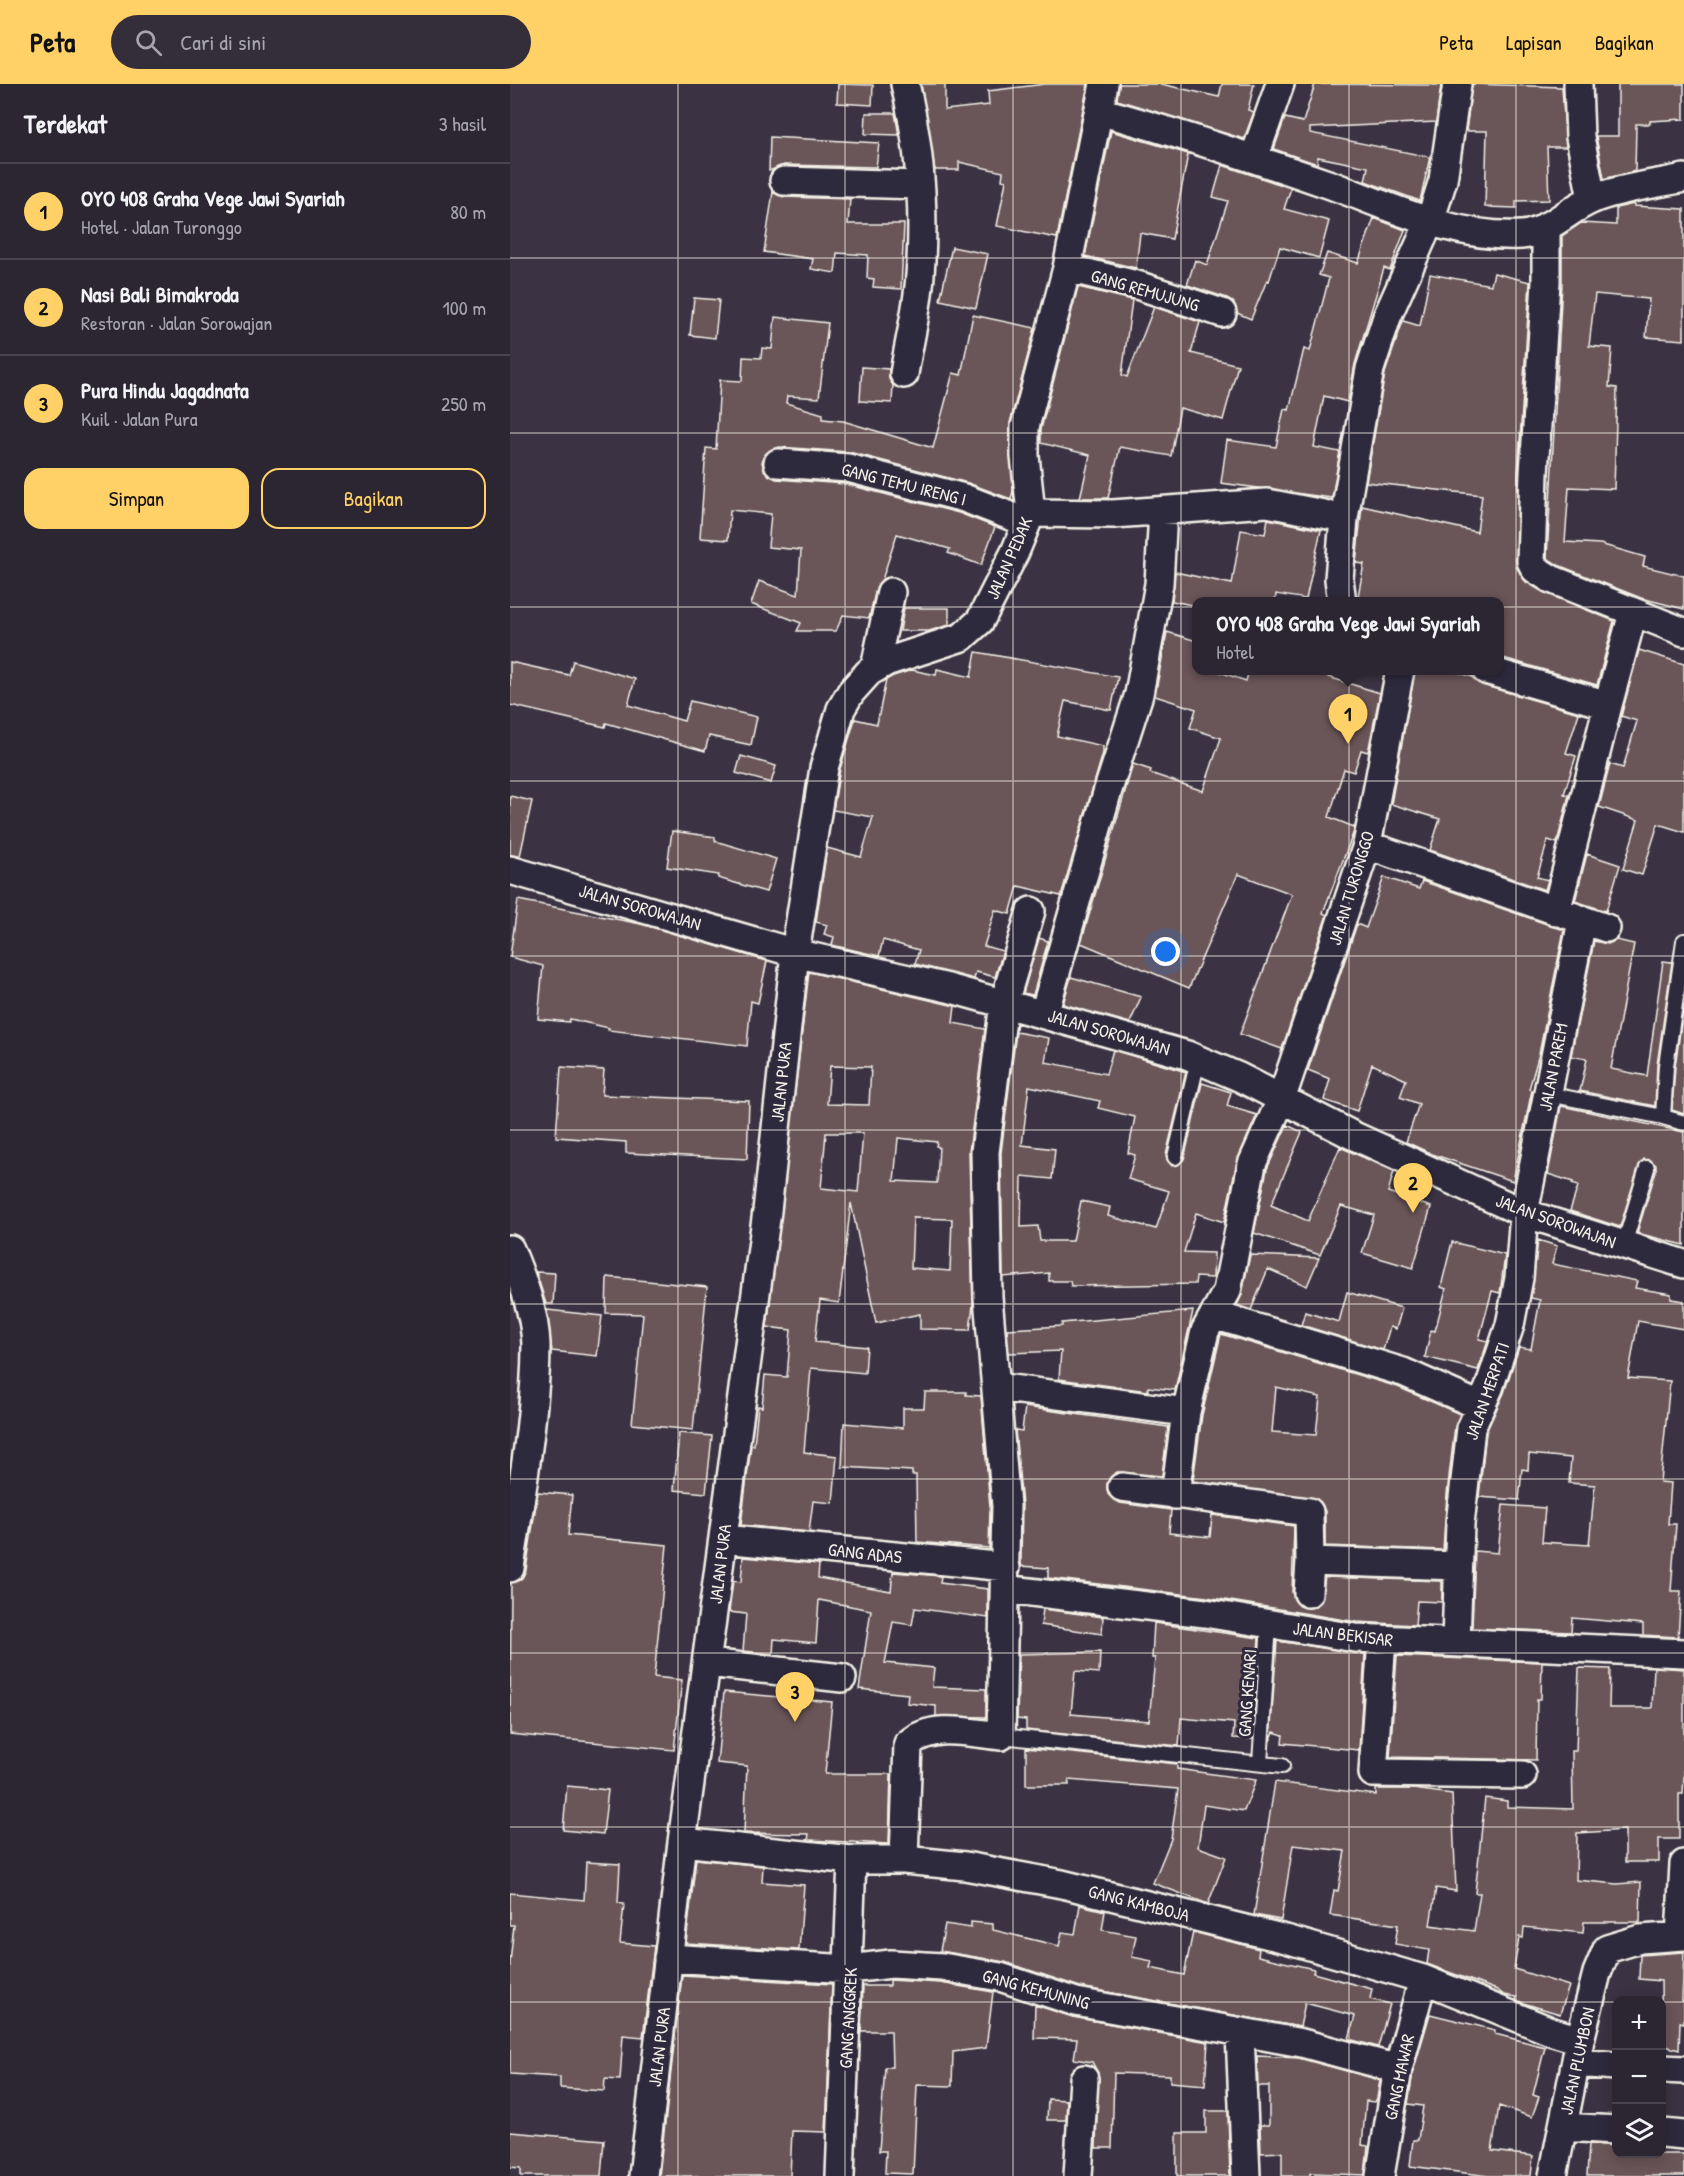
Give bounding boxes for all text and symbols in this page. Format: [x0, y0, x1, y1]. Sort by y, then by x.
search box [111, 15, 531, 69]
text: Peta [30, 23, 75, 61]
icon: search [132, 26, 165, 59]
text: Cari di sini [180, 27, 266, 57]
text: Peta [1439, 28, 1473, 57]
text: Lapisan [1506, 28, 1562, 57]
text: Bagikan [1595, 28, 1654, 57]
text: Terdekat [24, 106, 107, 141]
text: 3 hasil [439, 110, 486, 137]
text: OYO 408 Graha Vege Jawi Syariah [81, 183, 344, 213]
text: 1 [40, 198, 47, 225]
text: 80 m [450, 198, 486, 225]
text: Hotel · Jalan Turonggo [81, 213, 242, 240]
street label: GANG REMUJUNG [1088, 263, 1202, 317]
text: Nasi Bali Bimakroda [81, 279, 239, 309]
text: 2 [39, 294, 48, 321]
text: 100 m [443, 294, 486, 321]
text: Restoran · Jalan Sorowajan [81, 309, 272, 336]
text: Pura Hindu Jagadnata [81, 375, 249, 405]
text: 3 [39, 390, 48, 417]
text: 250 m [441, 390, 486, 417]
text: Kuil · Jalan Pura [81, 405, 198, 432]
street label: GANG TEMU IRENG I [839, 456, 969, 512]
button: Simpan [24, 468, 249, 529]
button: Bagikan [261, 468, 486, 529]
street label: JALAN PEDAK [980, 512, 1039, 603]
popup [1192, 597, 1504, 675]
text: OYO 408 Graha Vege Jawi Syariah [1216, 608, 1480, 638]
text: Hotel [1216, 638, 1254, 665]
pin: 1 [1328, 694, 1368, 744]
street label: JALAN TURONGGO [1322, 828, 1380, 948]
street label: JALAN SOROWAJAN [576, 878, 704, 936]
your location [1151, 937, 1180, 966]
street label: JALAN SOROWAJAN [1045, 1003, 1173, 1061]
street label: JALAN PAREM [1532, 1021, 1574, 1113]
street label: JALAN PURA [764, 1041, 798, 1123]
pin: 2 [1394, 1164, 1432, 1213]
street label: JALAN SOROWAJAN [1493, 1188, 1619, 1254]
street label: JALAN MERPATI [1459, 1339, 1515, 1443]
street label: JALAN PURA [703, 1522, 737, 1605]
street label: GANG ADAS [827, 1537, 903, 1569]
street label: JALAN BEKISAR [1292, 1615, 1394, 1653]
street label: GANG KENARI [1231, 1648, 1263, 1738]
pin: 3 [776, 1672, 814, 1722]
street label: GANG KAMBOJA [1086, 1878, 1192, 1928]
street label: GANG KEMUNING [980, 1963, 1093, 2015]
street label: GANG ANGGREK [833, 1966, 863, 2069]
map controls [1612, 1996, 1666, 2158]
button: + [1612, 1996, 1666, 2050]
street label: JALAN PURA [642, 2005, 676, 2088]
street label: JALAN PLUMBON [1553, 2005, 1601, 2117]
street label: GANG MAWAR [1378, 2032, 1420, 2122]
button: − [1612, 2050, 1666, 2104]
button: layers [1612, 2104, 1666, 2158]

